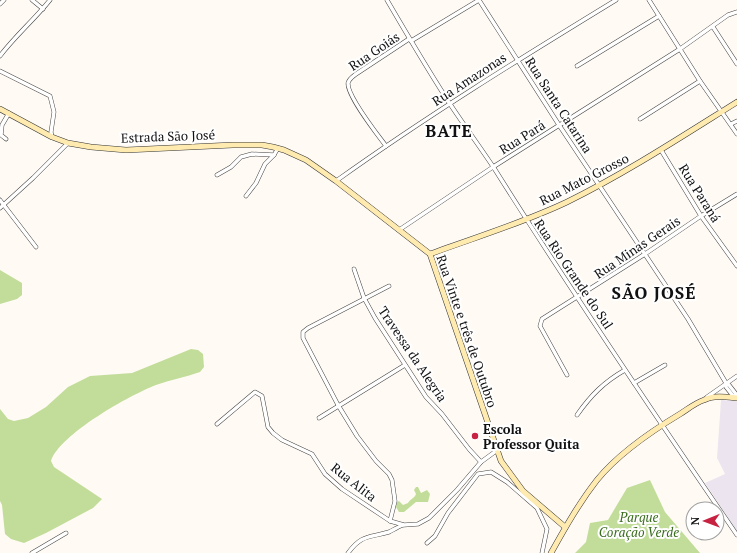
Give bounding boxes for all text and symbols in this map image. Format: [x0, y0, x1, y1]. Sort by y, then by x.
street label: Rua Goiás [345, 27, 403, 75]
street label: Rua Amazonas [428, 48, 510, 110]
street label: Rua Santa Catarina [521, 54, 597, 157]
street label: Rua Pará [495, 116, 549, 158]
district label: BATE [425, 119, 473, 142]
street label: Estrada São José [121, 125, 215, 147]
street label: Rua Mato Grosso [536, 149, 632, 209]
street label: Rua Paraná [675, 160, 725, 226]
street label: Rua Minas Gerais [590, 211, 684, 283]
street label: Rua Rio Grande do Sul [530, 215, 618, 333]
street label: Rua Vinte e três de Outubro [432, 252, 502, 410]
district label: SÃO JOSÉ [611, 281, 697, 304]
street label: Travessa da Alegria [374, 303, 452, 406]
place label: Escola Professor Quita [483, 420, 580, 453]
marker: Escola Professor Quita [470, 431, 480, 441]
street label: Rua Alita [327, 458, 381, 506]
north arrow [685, 501, 725, 541]
park label: Parque Coração Verde [599, 508, 679, 541]
text: N [688, 516, 702, 525]

